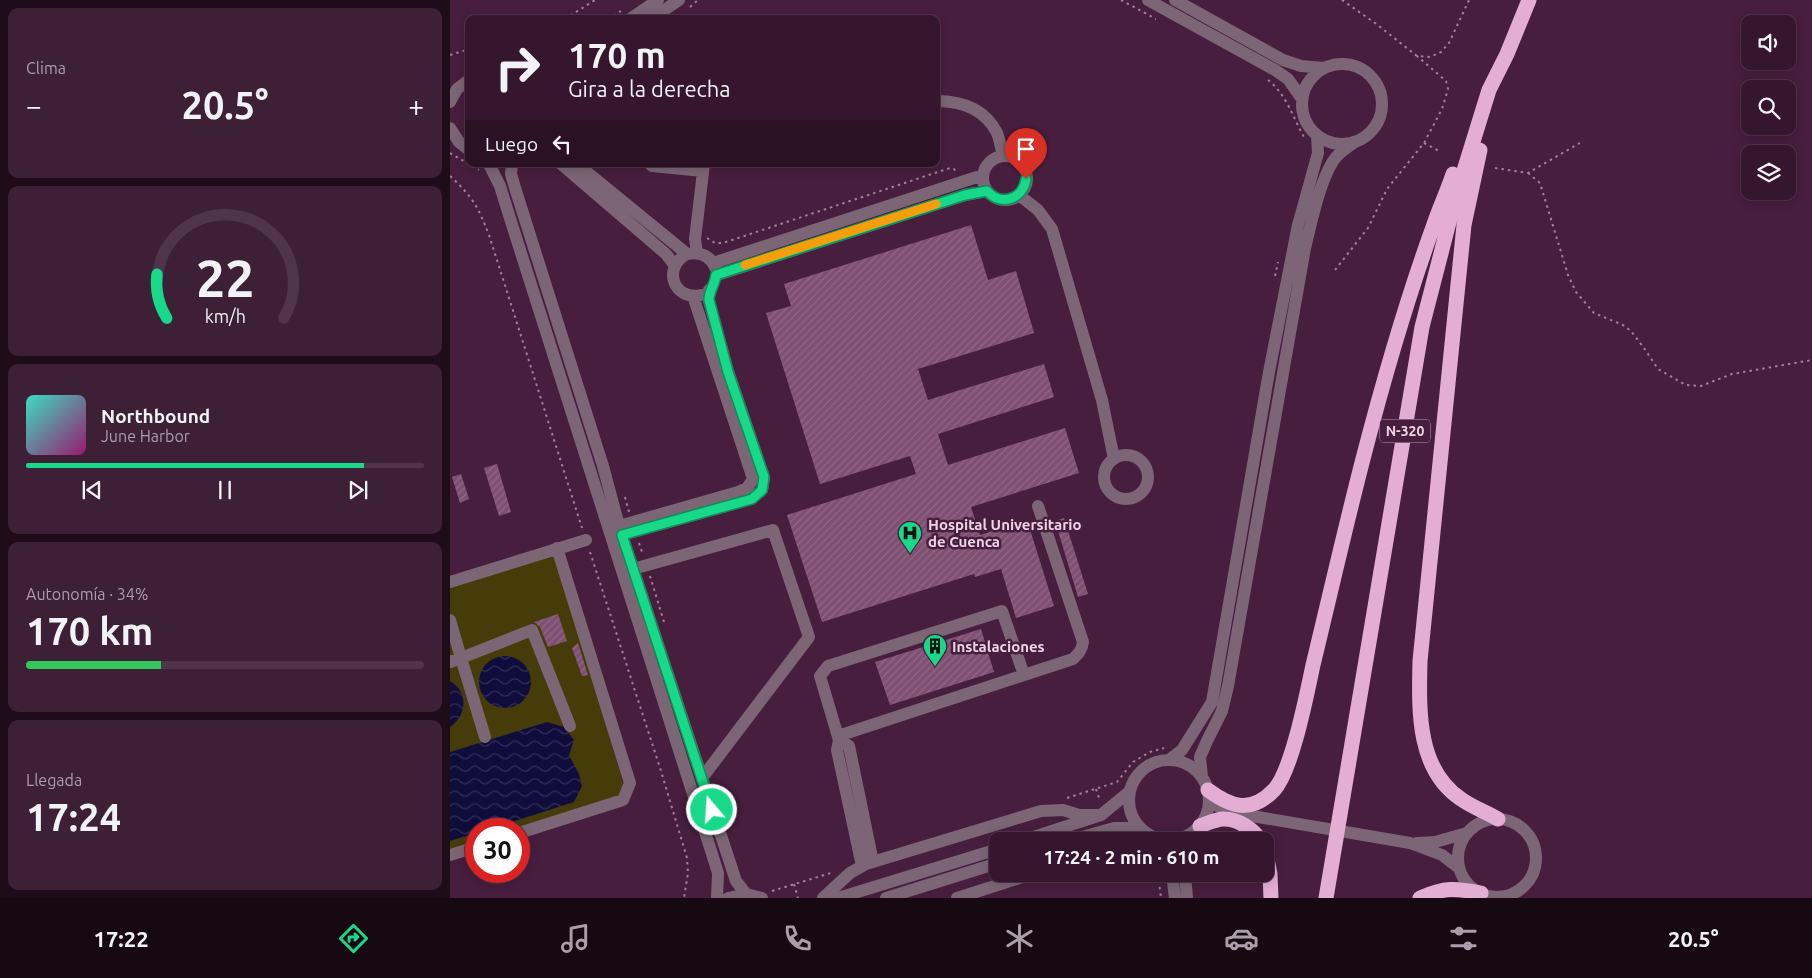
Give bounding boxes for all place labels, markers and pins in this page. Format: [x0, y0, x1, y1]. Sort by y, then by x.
pin [1005, 128, 1047, 179]
place label: Hospital Universitario de Cuenca [928, 516, 1082, 550]
hospital icon: Hospital Universitario de Cuenca [897, 520, 923, 554]
building icon: Instalaciones [922, 633, 948, 667]
place label: Instalaciones [952, 638, 1045, 655]

